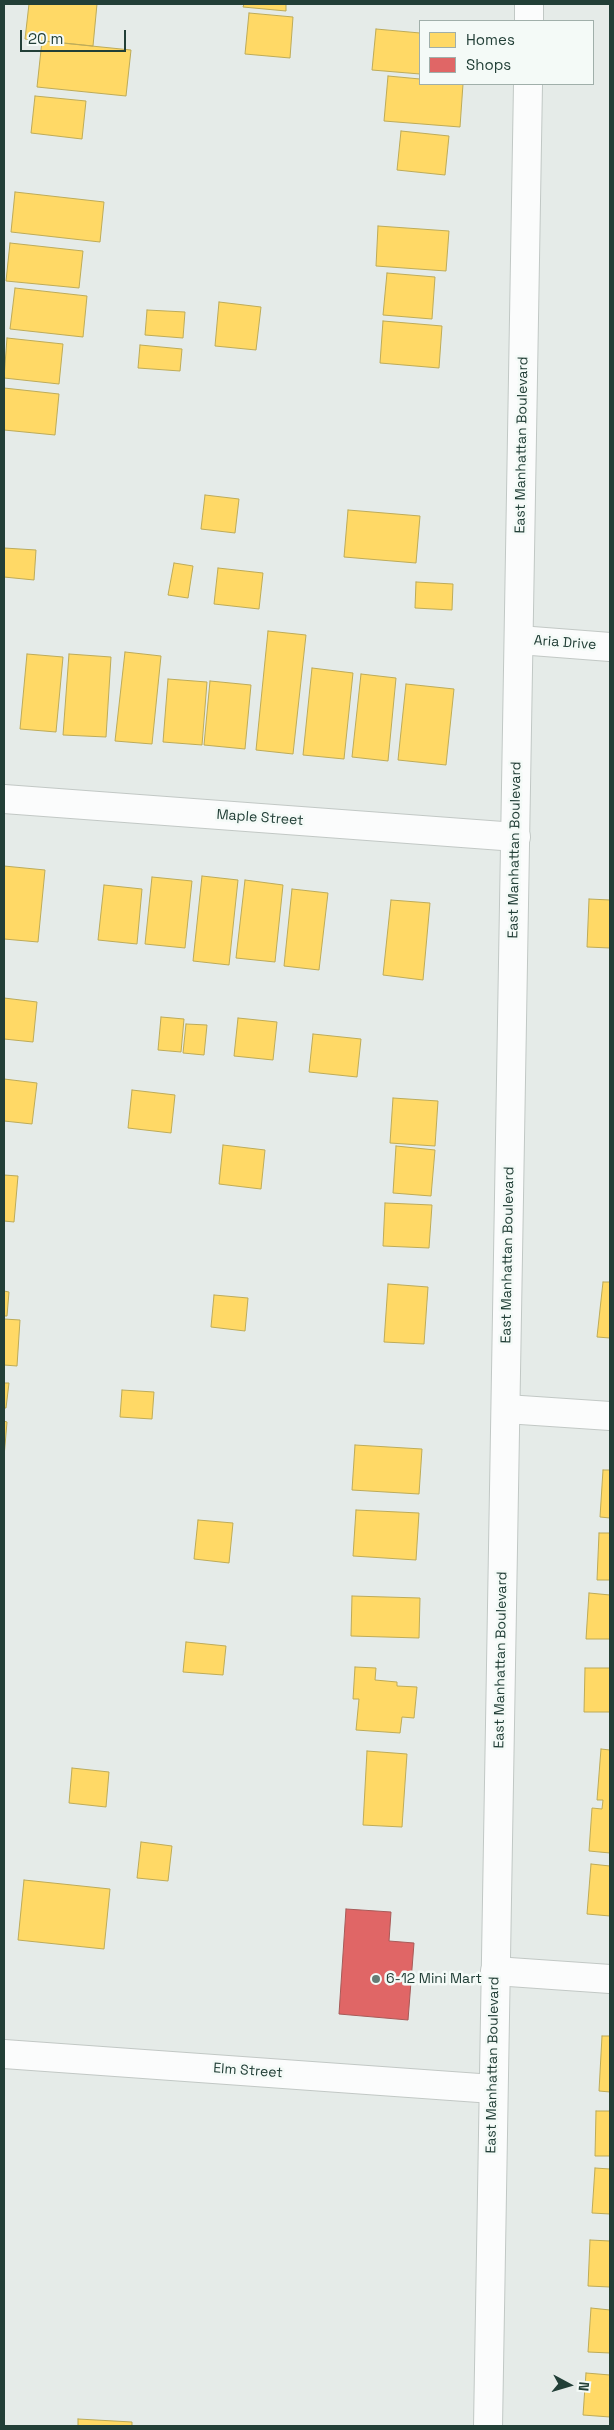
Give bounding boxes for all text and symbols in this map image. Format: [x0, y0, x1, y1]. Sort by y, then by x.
scale bar [22, 20, 129, 52]
legend [419, 20, 594, 85]
text: 20 m [28, 29, 63, 48]
text: Homes [466, 30, 515, 49]
text: Shops [466, 55, 511, 74]
street label: East Manhattan Boulevard [512, 356, 532, 534]
street label: Aria Drive [533, 632, 597, 654]
street label: East Manhattan Boulevard [505, 761, 525, 939]
street label: Maple Street [216, 807, 304, 829]
street label: East Manhattan Boulevard [498, 1166, 518, 1344]
street label: East Manhattan Boulevard [491, 1571, 511, 1749]
place label: 6-12 Mini Mart [386, 1971, 482, 1987]
marker: 6-12 Mini Mart [370, 1973, 382, 1985]
street label: East Manhattan Boulevard [483, 1976, 503, 2154]
street label: Elm Street [213, 2060, 283, 2082]
north arrow [544, 2360, 594, 2410]
text: N [574, 2381, 593, 2392]

